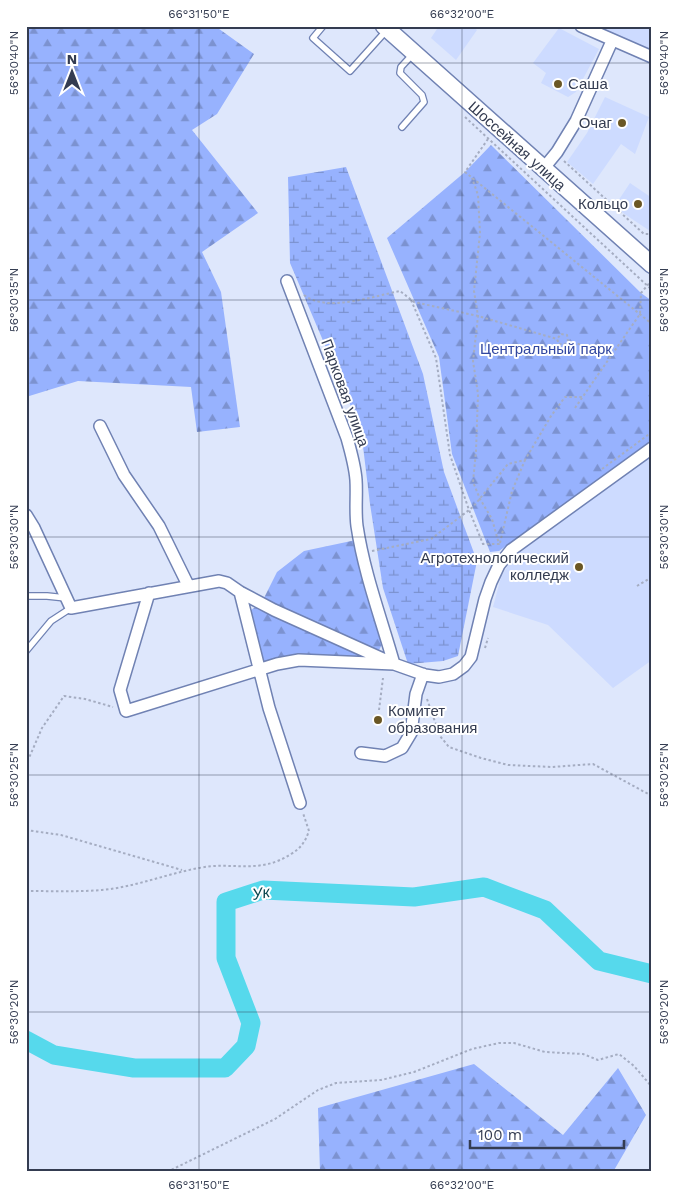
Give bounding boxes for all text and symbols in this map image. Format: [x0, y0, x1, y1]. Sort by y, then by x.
text: 66°31'50"E [168, 7, 230, 21]
text: 66°32'00"E [430, 7, 495, 21]
text: 56°30'40"N [7, 31, 21, 95]
text: 56°30'40"N [657, 31, 671, 95]
north arrow [48, 48, 98, 98]
text: N [67, 51, 77, 67]
place label: Саша [568, 75, 608, 93]
marker: Саша [552, 78, 564, 90]
street label: Шоссейная улица [465, 98, 570, 195]
place label: Очаг [579, 114, 613, 132]
marker: Очаг [616, 117, 628, 129]
place label: Кольцо [578, 195, 628, 213]
marker: Кольцо [632, 198, 644, 210]
text: 56°30'35"N [7, 268, 21, 332]
text: 56°30'35"N [657, 268, 671, 332]
street label: Парковая улица [317, 337, 373, 450]
park label: Центральный парк [480, 340, 612, 358]
text: 56°30'30"N [7, 504, 21, 570]
text: 56°30'30"N [657, 504, 671, 570]
place label: Агротехнологический колледж [421, 549, 569, 584]
marker: Агротехнологический колледж [573, 561, 585, 573]
place label: Комитет образования [388, 702, 477, 737]
marker: Комитет образования [372, 714, 384, 726]
text: 56°30'25"N [7, 743, 21, 807]
text: 56°30'25"N [657, 743, 671, 807]
water label: Ук [250, 882, 273, 904]
text: 56°30'20"N [7, 979, 21, 1045]
text: 56°30'20"N [657, 979, 671, 1045]
scale bar [470, 1118, 624, 1150]
text: 100 m [478, 1126, 522, 1144]
text: 66°31'50"E [168, 1178, 230, 1192]
text: 66°32'00"E [430, 1178, 495, 1192]

